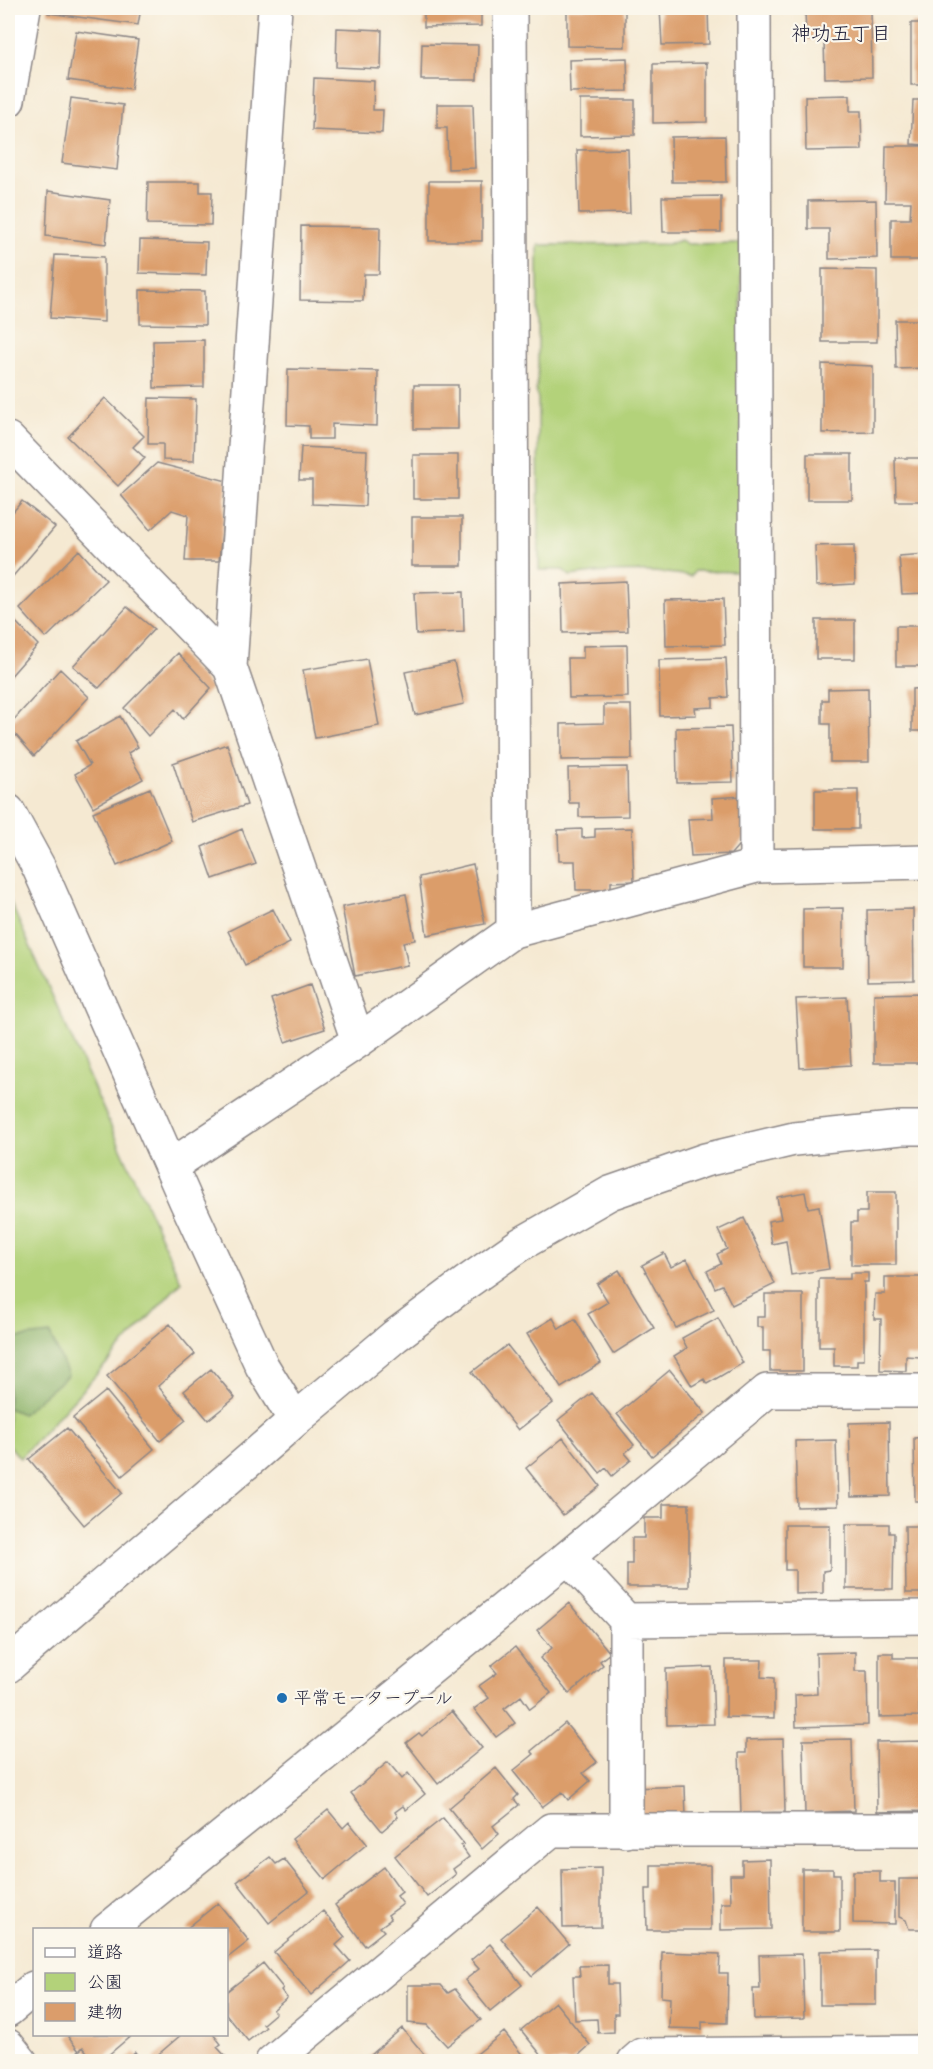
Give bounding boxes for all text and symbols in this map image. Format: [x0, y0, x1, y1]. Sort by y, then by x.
district label: 神功五丁目 [791, 19, 891, 45]
place label: 平常モータープール [294, 1685, 453, 1709]
marker: 平常モータープール [275, 1691, 289, 1705]
legend [33, 1928, 228, 2036]
text: 道路 [87, 1939, 123, 1963]
text: 公園 [87, 1969, 123, 1993]
text: 建物 [87, 1999, 123, 2023]

